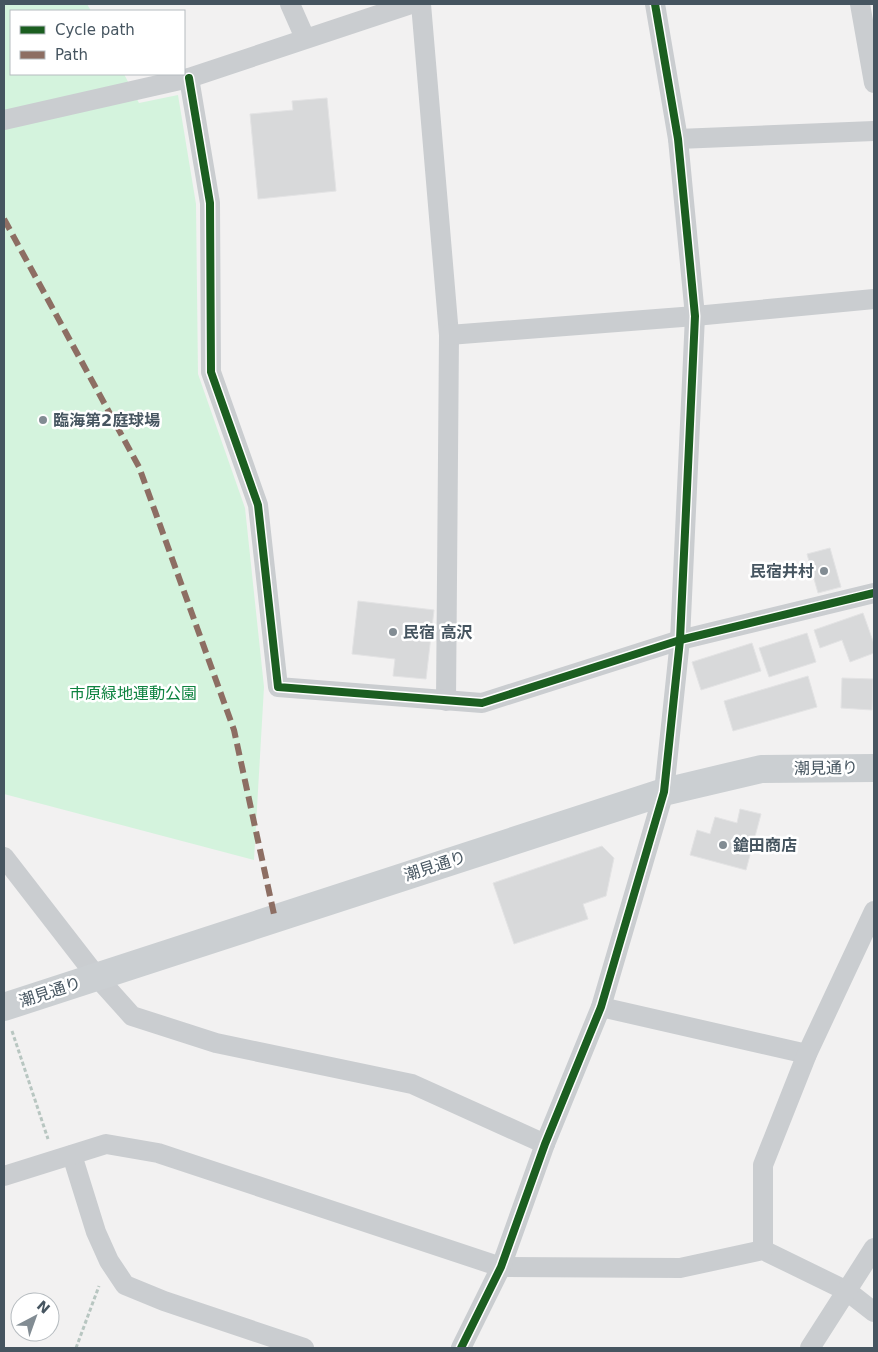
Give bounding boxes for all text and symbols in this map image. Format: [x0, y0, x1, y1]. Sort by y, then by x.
legend [10, 10, 185, 75]
text: Cycle path [55, 21, 135, 39]
text: Path [55, 46, 88, 64]
place label: 臨海第2庭球場 [53, 411, 160, 430]
marker: 臨海第2庭球場 [37, 414, 49, 426]
place label: 民宿井村 [750, 562, 814, 581]
marker: 民宿井村 [818, 565, 830, 577]
place label: 民宿 高沢 [403, 623, 473, 642]
marker: 民宿 高沢 [387, 626, 399, 638]
park label: 市原緑地運動公園 [69, 684, 197, 703]
street label: 潮見通り [794, 758, 858, 778]
place label: 鎗田商店 [733, 836, 797, 855]
marker: 鎗田商店 [717, 839, 729, 851]
street label: 潮見通り [402, 847, 468, 885]
street label: 潮見通り [17, 973, 83, 1011]
north arrow [10, 1292, 60, 1342]
text: N [34, 1297, 53, 1317]

